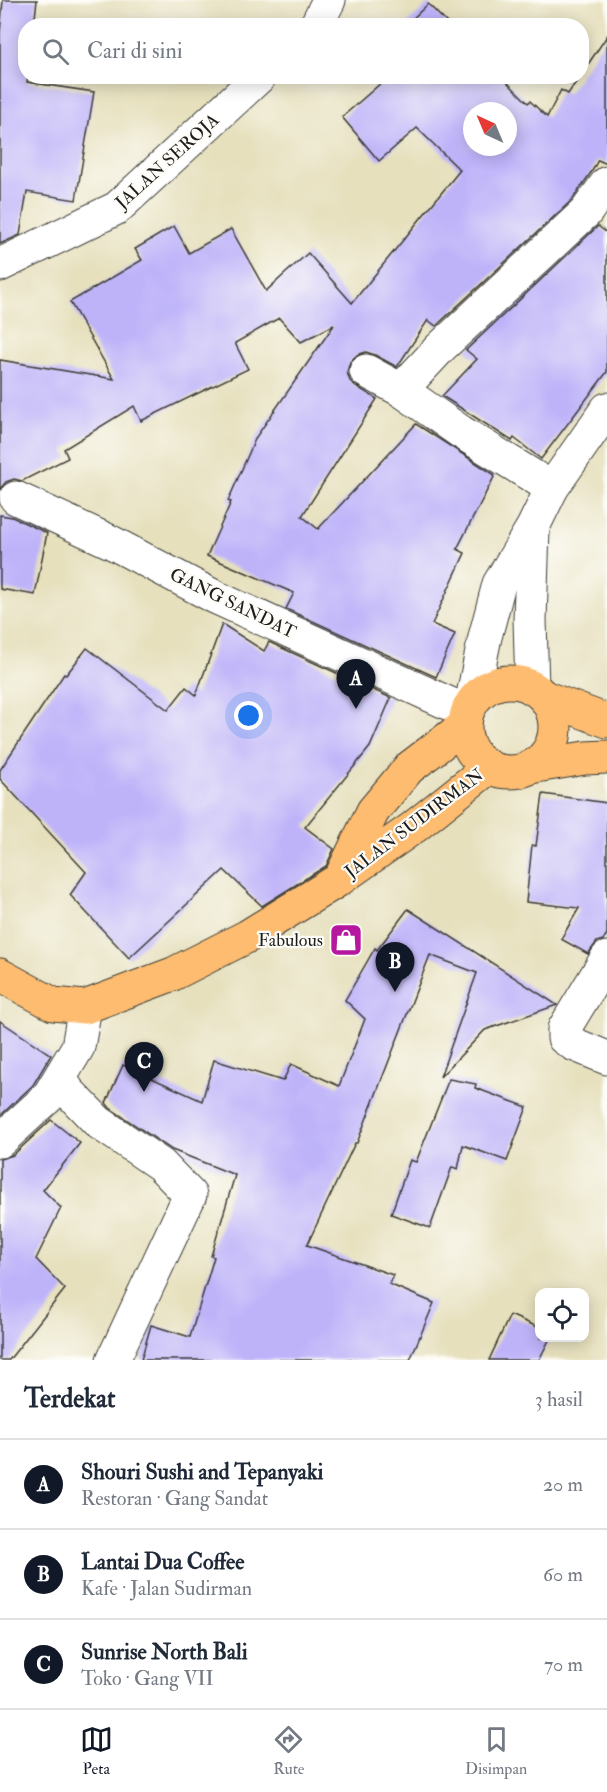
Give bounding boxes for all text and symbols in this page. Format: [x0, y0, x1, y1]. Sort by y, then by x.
search box [18, 18, 589, 84]
icon: search [39, 35, 72, 68]
text: Cari di sini [87, 37, 183, 65]
north arrow [463, 102, 517, 156]
street label: JALAN SEROJA [110, 108, 225, 215]
street label: GANG SANDAT [166, 563, 300, 644]
pin: A [336, 660, 376, 709]
your location [234, 701, 263, 730]
street label: JALAN SUDIRMAN [339, 764, 488, 884]
shop icon: Fabulous [328, 922, 364, 958]
place label: Fabulous [258, 929, 323, 952]
pin: B [376, 942, 414, 992]
pin: C [124, 1042, 164, 1092]
map controls [535, 1288, 589, 1342]
button: locate [535, 1288, 589, 1342]
text: Terdekat [24, 1383, 115, 1415]
text: 3 hasil [535, 1387, 583, 1412]
text: Shouri Sushi and Tepanyaki [81, 1458, 323, 1486]
text: A [37, 1472, 50, 1497]
text: 20 m [543, 1472, 583, 1497]
text: Restoran · Gang Sandat [81, 1486, 268, 1511]
text: Lantai Dua Coffee [81, 1548, 245, 1576]
text: B [37, 1562, 50, 1587]
text: 60 m [543, 1562, 583, 1587]
text: Kafe · Jalan Sudirman [81, 1576, 252, 1601]
text: Sunrise North Bali [81, 1638, 248, 1666]
text: C [36, 1652, 51, 1677]
text: 70 m [544, 1652, 583, 1677]
text: Toko · Gang VII [81, 1666, 214, 1691]
tab: Peta [80, 1723, 113, 1779]
tab: Rute [272, 1723, 305, 1779]
tab: Disimpan [465, 1723, 527, 1779]

